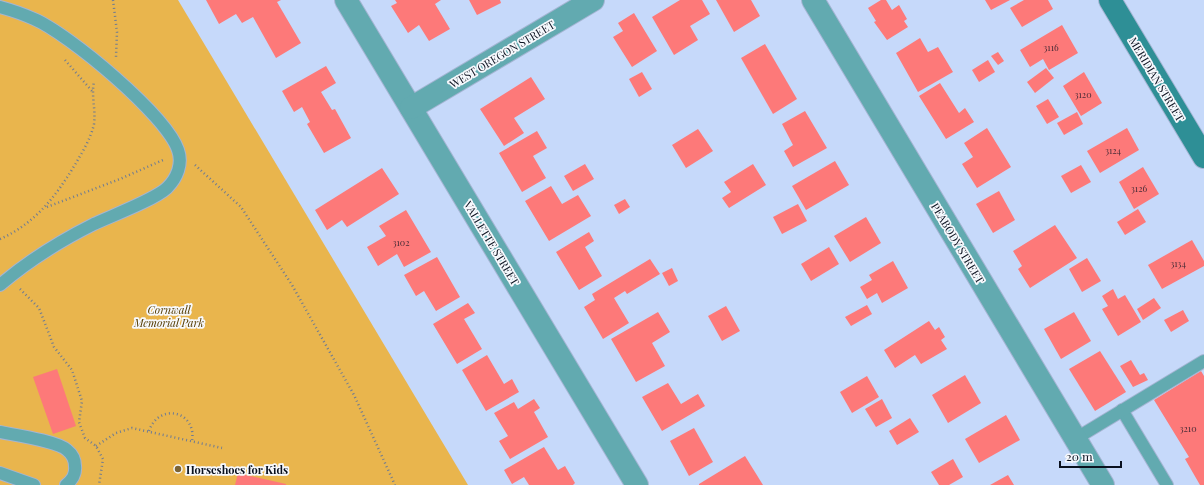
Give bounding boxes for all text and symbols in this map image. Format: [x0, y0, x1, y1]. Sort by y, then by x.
street label: WEST OREGON STREET [446, 17, 558, 92]
street label: MERIDIAN STREET [1126, 34, 1188, 124]
house number: 3116 [1043, 41, 1059, 53]
house number: 3120 [1074, 88, 1092, 100]
house number: 3124 [1105, 144, 1122, 156]
house number: 3126 [1131, 182, 1148, 194]
street label: VALLETTE STREET [460, 197, 523, 288]
street label: PEABODY STREET [928, 200, 988, 286]
house number: 3102 [392, 236, 410, 248]
house number: 3134 [1170, 257, 1186, 269]
park label: Cornwall Memorial Park [133, 302, 204, 330]
house number: 3210 [1179, 422, 1197, 434]
scale bar [1060, 443, 1121, 469]
text: 20 m [1066, 448, 1093, 464]
place label: Horseshoes for Kids [186, 462, 288, 477]
marker: Horseshoes for Kids [173, 464, 183, 474]

